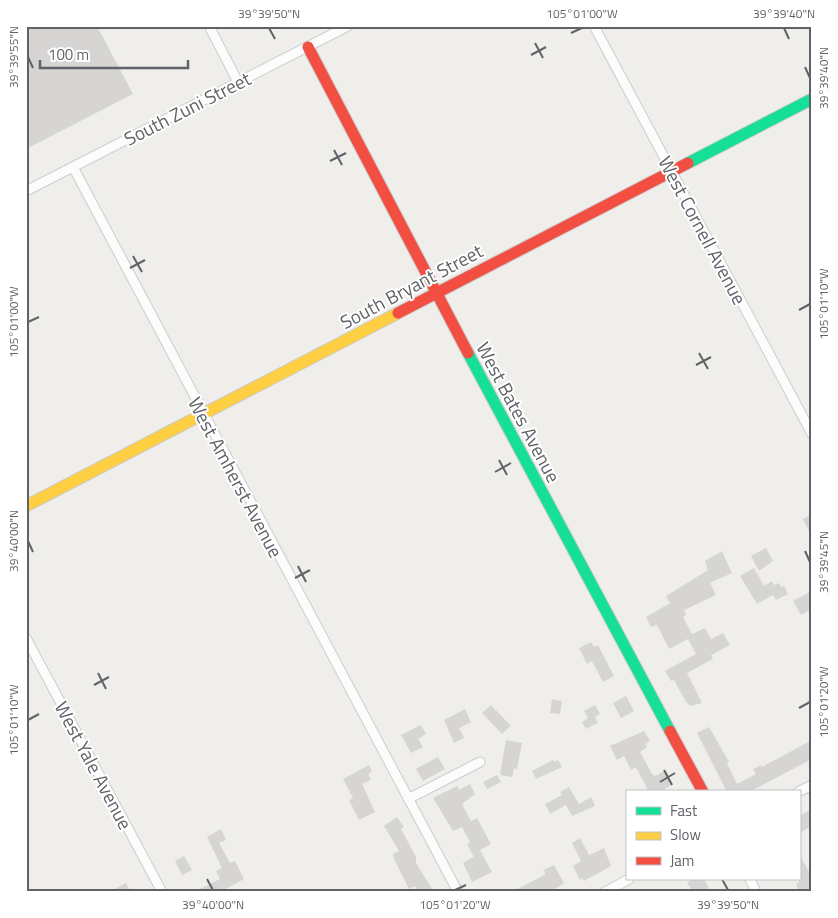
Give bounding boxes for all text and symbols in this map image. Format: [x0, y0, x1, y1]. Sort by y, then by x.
text: 39°39'50"N [238, 4, 300, 23]
text: 105°01'00"W [546, 4, 618, 23]
text: 39°39'40"N [753, 4, 815, 23]
text: 39°39'55"N [4, 26, 23, 88]
scale bar [40, 38, 188, 70]
text: 100 m [48, 43, 89, 66]
text: 39°39'40"N [814, 47, 833, 109]
street label: South Zuni Street [118, 63, 256, 152]
street label: West Cornell Avenue [652, 150, 754, 310]
street label: South Bryant Street [334, 236, 488, 336]
text: 105°01'10"W [814, 268, 833, 340]
text: 105°01'00"W [4, 286, 23, 358]
street label: West Bates Avenue [470, 336, 568, 488]
street label: West Amherst Avenue [181, 391, 291, 563]
text: 39°40'00"N [4, 510, 23, 572]
text: 39°39'45"N [814, 531, 833, 593]
text: 105°01'20"W [814, 666, 833, 738]
text: 105°01'10"W [4, 684, 23, 756]
street label: West Yale Avenue [48, 696, 140, 834]
legend [626, 790, 800, 880]
text: Fast [670, 799, 698, 822]
text: Slow [670, 823, 701, 846]
text: Jam [670, 849, 694, 872]
text: 39°40'00"N [182, 895, 244, 914]
text: 105°01'20"W [419, 895, 491, 914]
text: 39°39'50"N [697, 895, 759, 914]

